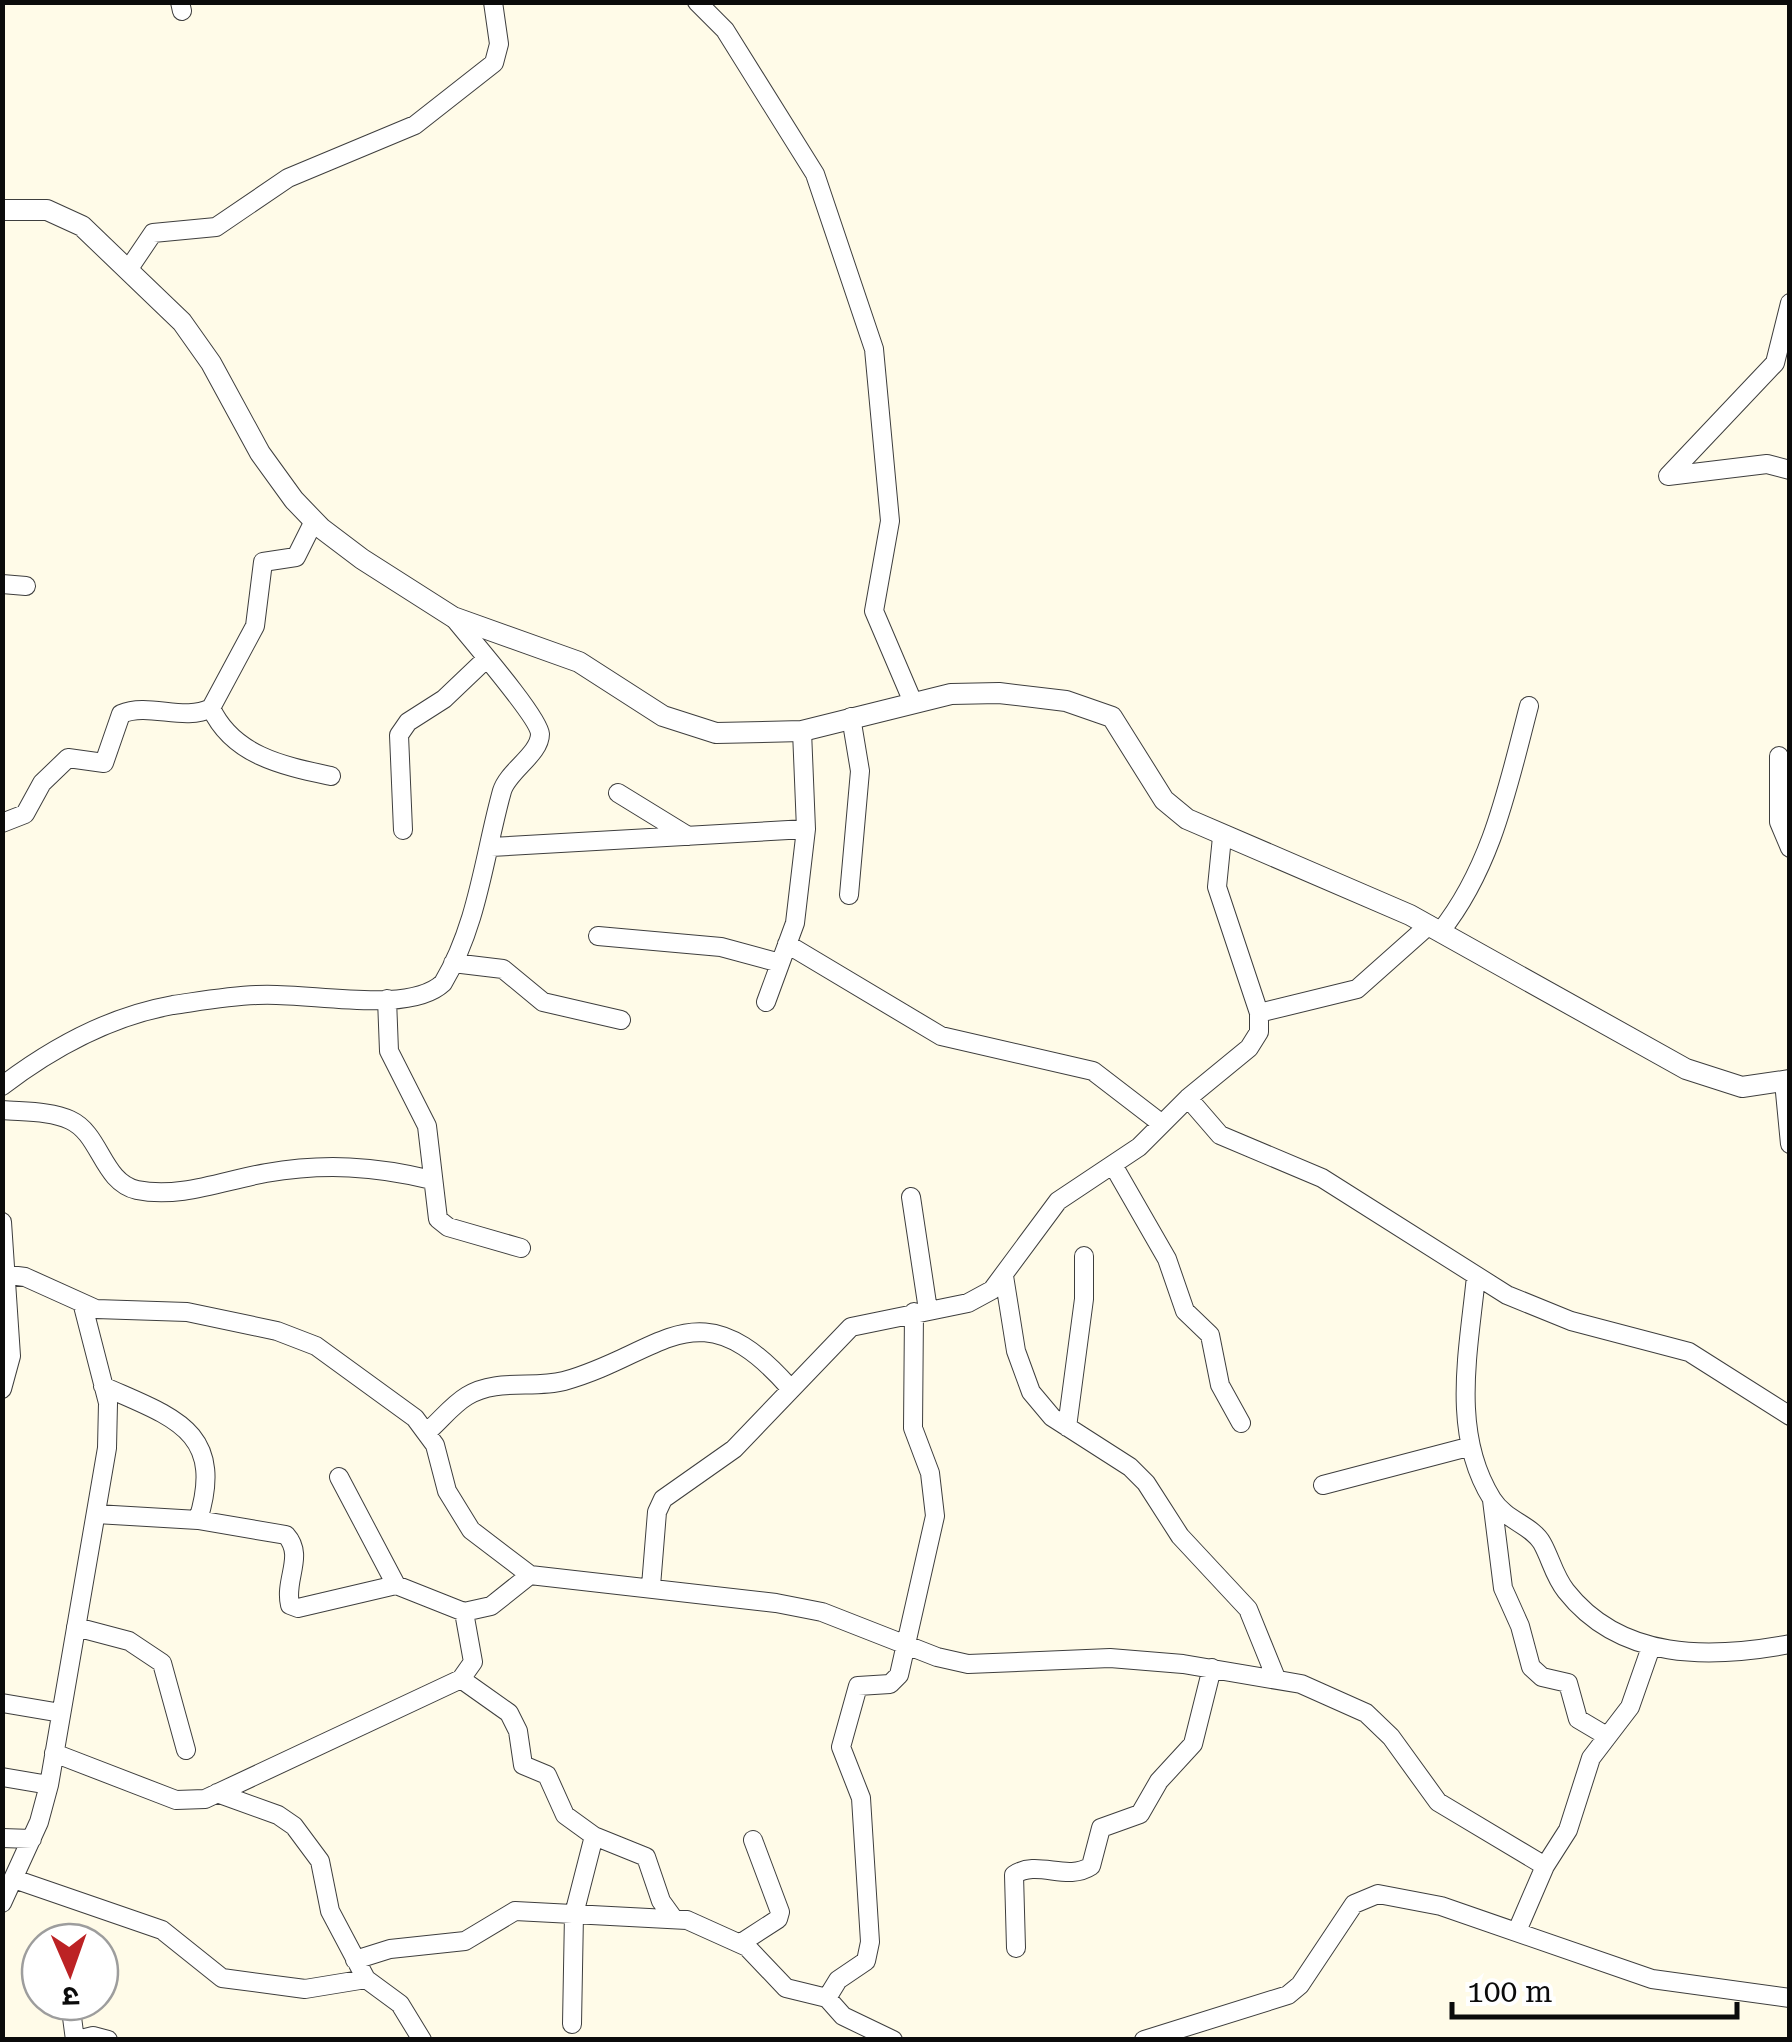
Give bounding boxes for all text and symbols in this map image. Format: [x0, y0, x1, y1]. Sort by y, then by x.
north arrow [20, 1922, 120, 2022]
scale bar [1452, 1957, 1737, 2019]
text: 100 m [1467, 1974, 1552, 2009]
text: उ [61, 1980, 80, 2013]

